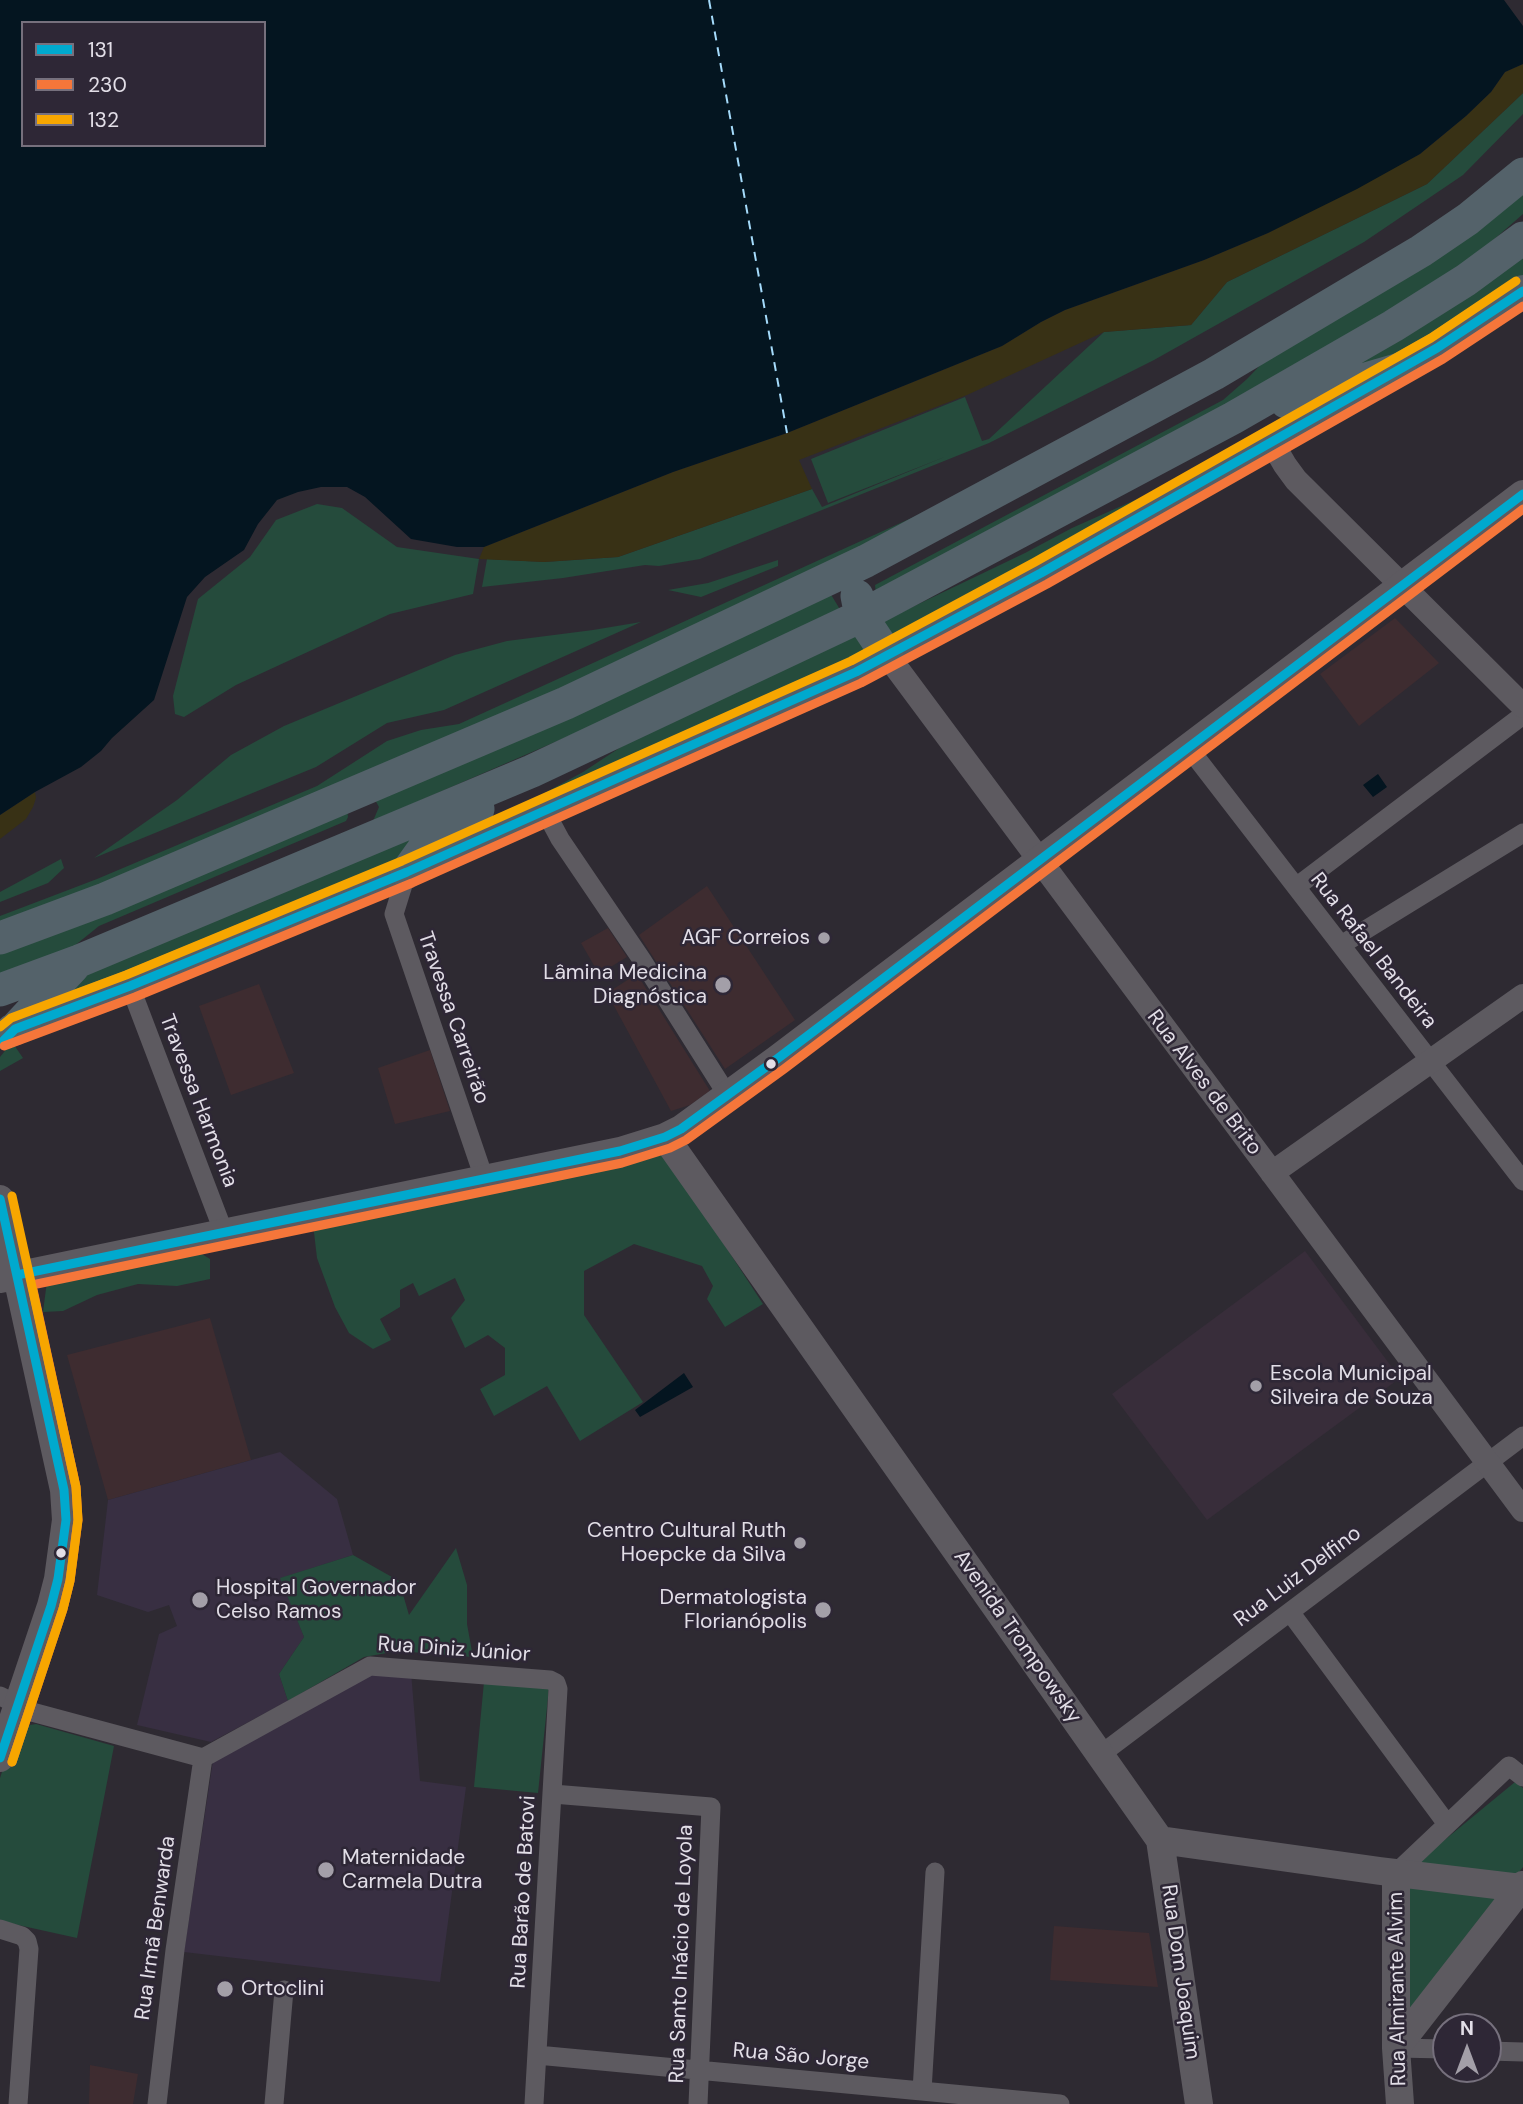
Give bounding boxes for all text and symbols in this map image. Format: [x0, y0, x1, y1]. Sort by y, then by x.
legend [21, 21, 266, 147]
text: 131 [88, 36, 113, 64]
text: 230 [88, 71, 127, 99]
text: 132 [88, 106, 119, 134]
street label: Rua Rafael Bandeira [1304, 868, 1442, 1034]
place label: AGF Correios [682, 925, 810, 951]
street label: Travessa Carreirão [412, 929, 494, 1107]
marker: AGF Correios [816, 930, 832, 946]
place label: Lâmina Medicina Diagnóstica [543, 960, 707, 1010]
marker: Lâmina Medicina Diagnóstica [713, 975, 733, 995]
street label: Rua Alves de Brito [1141, 1005, 1267, 1161]
street label: Travessa Harmonia [153, 1011, 243, 1191]
unlabelled marker [764, 1057, 778, 1071]
place label: Escola Municipal Silveira de Souza [1270, 1361, 1433, 1411]
marker: Escola Municipal Silveira de Souza [1248, 1378, 1264, 1394]
place label: Centro Cultural Ruth Hoepcke da Silva [587, 1518, 786, 1568]
street label: Rua Luiz Delfino [1230, 1521, 1366, 1633]
marker: Centro Cultural Ruth Hoepcke da Silva [792, 1535, 808, 1551]
street label: Avenida Trompowsky [948, 1545, 1086, 1729]
unlabelled marker [54, 1546, 68, 1560]
place label: Hospital Governador Celso Ramos [216, 1575, 416, 1625]
place label: Dermatologista Florianópolis [659, 1585, 807, 1635]
marker: Hospital Governador Celso Ramos [190, 1590, 210, 1610]
marker: Dermatologista Florianópolis [813, 1600, 833, 1620]
street label: Rua Diniz Júnior [377, 1632, 531, 1668]
street label: Rua Barão de Batovi [506, 1795, 542, 1989]
street label: Rua Santo Inácio de Loyola [665, 1824, 699, 2084]
street label: Rua Irmã Benwarda [131, 1834, 181, 2022]
place label: Maternidade Carmela Dutra [342, 1845, 482, 1895]
marker: Maternidade Carmela Dutra [316, 1860, 336, 1880]
street label: Rua Dom Joaquim [1155, 1883, 1205, 2061]
street label: Rua Almirante Alvim [1384, 1892, 1412, 2086]
place label: Ortoclini [241, 1976, 324, 2002]
marker: Ortoclini [215, 1979, 235, 1999]
north arrow [1432, 2013, 1502, 2083]
text: N [1460, 2016, 1474, 2041]
street label: Rua São Jorge [732, 2038, 870, 2076]

